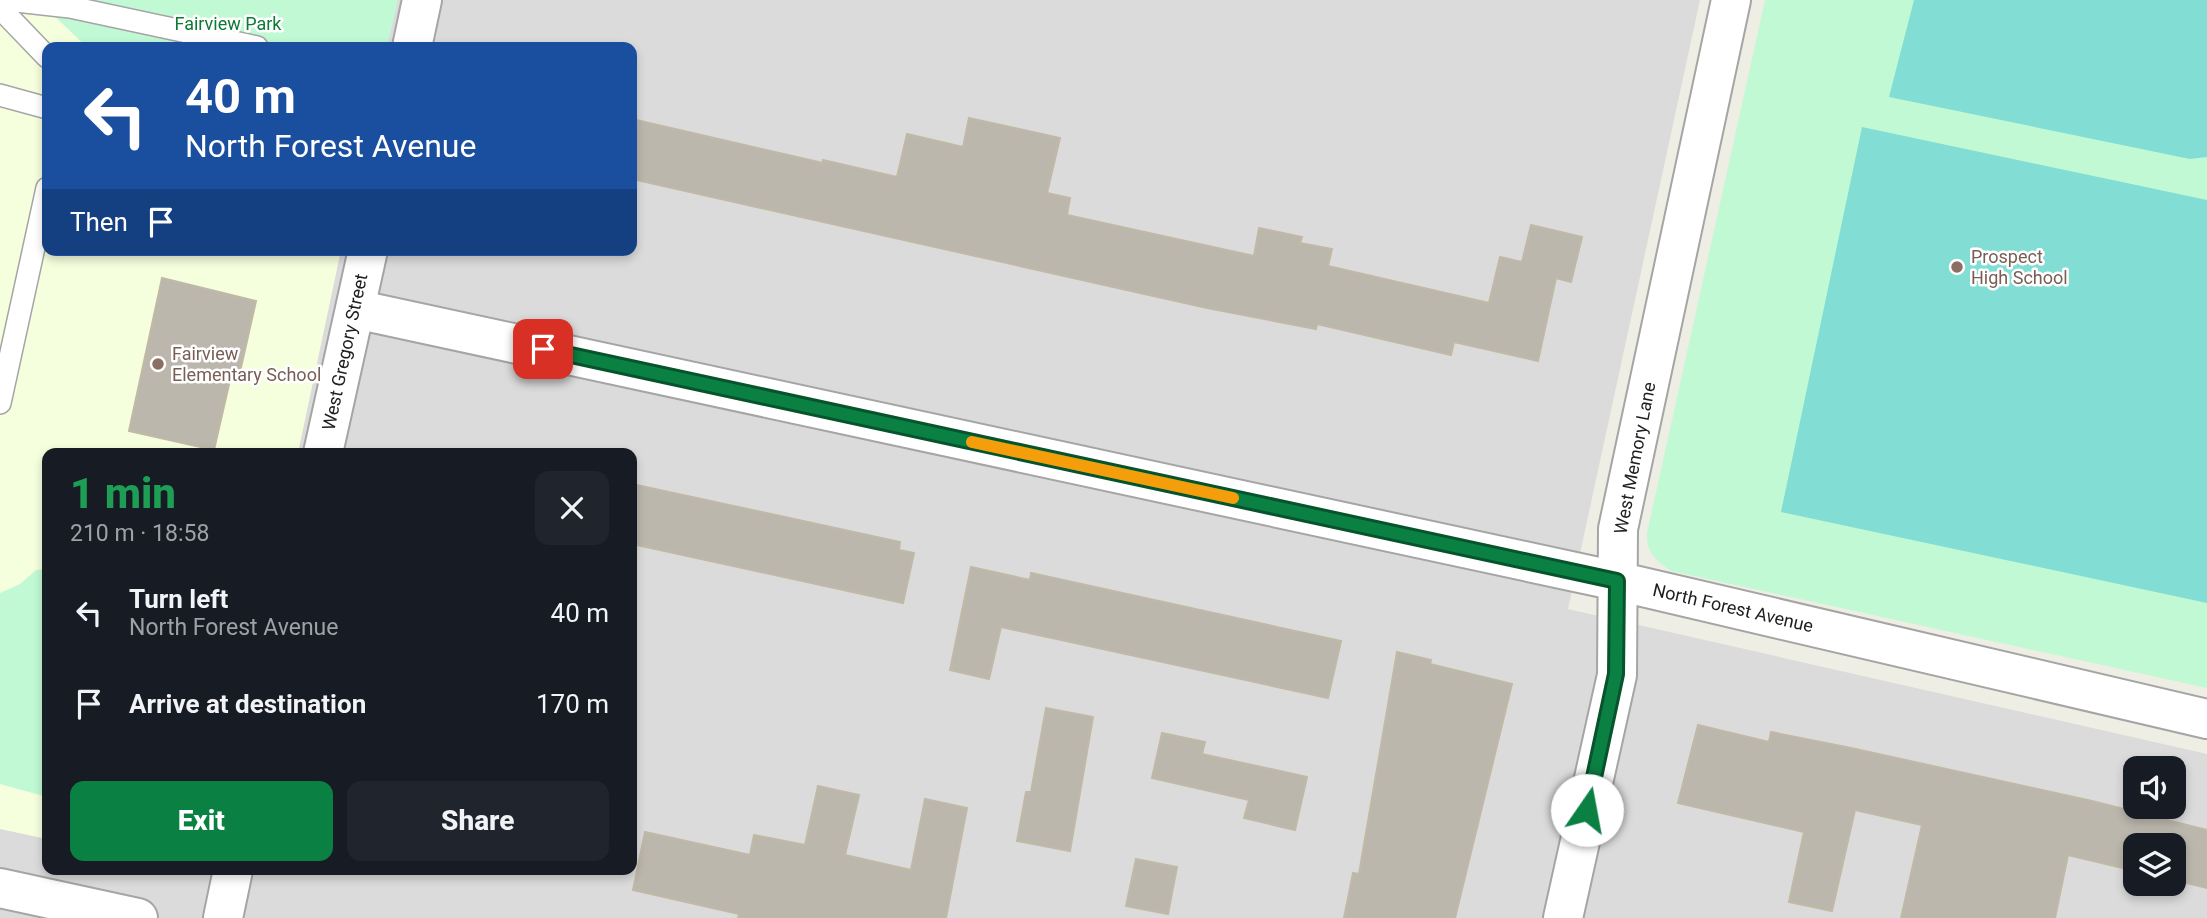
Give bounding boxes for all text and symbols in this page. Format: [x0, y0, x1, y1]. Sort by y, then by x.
park label: Fairview Park [175, 13, 282, 34]
text: 40 m [185, 68, 296, 125]
icon: left [70, 70, 161, 161]
text: North Forest Avenue [185, 127, 476, 165]
icon: arrive [142, 203, 180, 241]
text: Then [70, 207, 128, 237]
place label: Prospect High School [1971, 246, 2068, 288]
marker: Prospect High School [1949, 259, 1965, 275]
street label: West Gregory Street [318, 271, 371, 432]
pin [513, 319, 573, 379]
icon: arrive [524, 330, 562, 368]
place label: Fairview Elementary School [172, 343, 321, 385]
marker: Fairview Elementary School [150, 356, 166, 372]
street label: West Memory Lane [1609, 380, 1660, 536]
text: 1 min [70, 469, 176, 518]
button: close [535, 471, 609, 545]
text: 210 m · 18:58 [70, 520, 209, 547]
street label: North Forest Avenue [1651, 579, 1815, 636]
text: Turn left [129, 584, 228, 614]
icon: left [70, 594, 108, 632]
text: 40 m [551, 598, 609, 628]
text: North Forest Avenue [129, 614, 338, 641]
icon: arrive [70, 685, 108, 723]
text: Arrive at destination [129, 689, 366, 719]
text: 170 m [536, 689, 609, 719]
map controls [2123, 756, 2186, 896]
button: sound [2123, 756, 2186, 819]
position arrow [1550, 773, 1624, 847]
button: Exit [70, 781, 333, 861]
button: Share [347, 781, 609, 861]
button: layers [2123, 833, 2186, 896]

